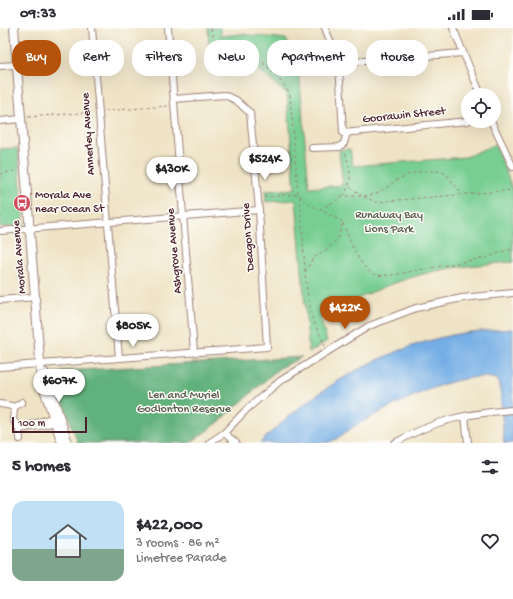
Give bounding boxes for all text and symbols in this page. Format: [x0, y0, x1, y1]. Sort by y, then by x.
text: 09:33 [20, 5, 56, 23]
chip: Buy [12, 40, 61, 76]
chip: Rent [69, 40, 124, 76]
chip: Filters [132, 40, 196, 76]
chip: New [204, 40, 259, 76]
chip: Apartment [267, 40, 358, 76]
chip: House [366, 40, 428, 76]
map controls [461, 88, 501, 128]
button: locate [461, 88, 501, 128]
street label: Annerley Avenue [79, 92, 99, 176]
street label: Goorawin Street [362, 105, 447, 127]
pin: $524K [237, 147, 293, 181]
text: $524K [249, 152, 281, 167]
pin: $430K [144, 157, 200, 191]
text: $430K [155, 162, 189, 177]
place label: Morala Ave near Ocean St [35, 189, 105, 217]
bus stop icon: Morala Ave near Ocean St [12, 193, 32, 213]
street label: Deagon Drive [240, 202, 258, 273]
street label: Ashgrove Avenue [164, 207, 186, 294]
park label: Runaway Bay Lions Park [355, 209, 423, 237]
street label: Morala Avenue [10, 219, 30, 294]
pin: $422K [317, 296, 373, 330]
text: $422K [329, 301, 361, 316]
pin: $805K [105, 314, 161, 348]
text: $805K [116, 319, 150, 334]
pin: $607K [31, 369, 87, 403]
text: $607K [42, 374, 76, 389]
park label: Len and Muriel Godlonton Reserve [137, 389, 232, 417]
scale bar [12, 415, 87, 434]
text: 100 m [18, 418, 45, 430]
icon: filters [479, 456, 501, 478]
text: 5 homes [12, 457, 70, 477]
text: $422,000 [136, 516, 203, 536]
icon: home [44, 517, 92, 565]
icon: heart [479, 530, 501, 552]
text: 3 rooms · 86 m² [136, 536, 219, 551]
text: Limetree Parade [136, 551, 226, 566]

